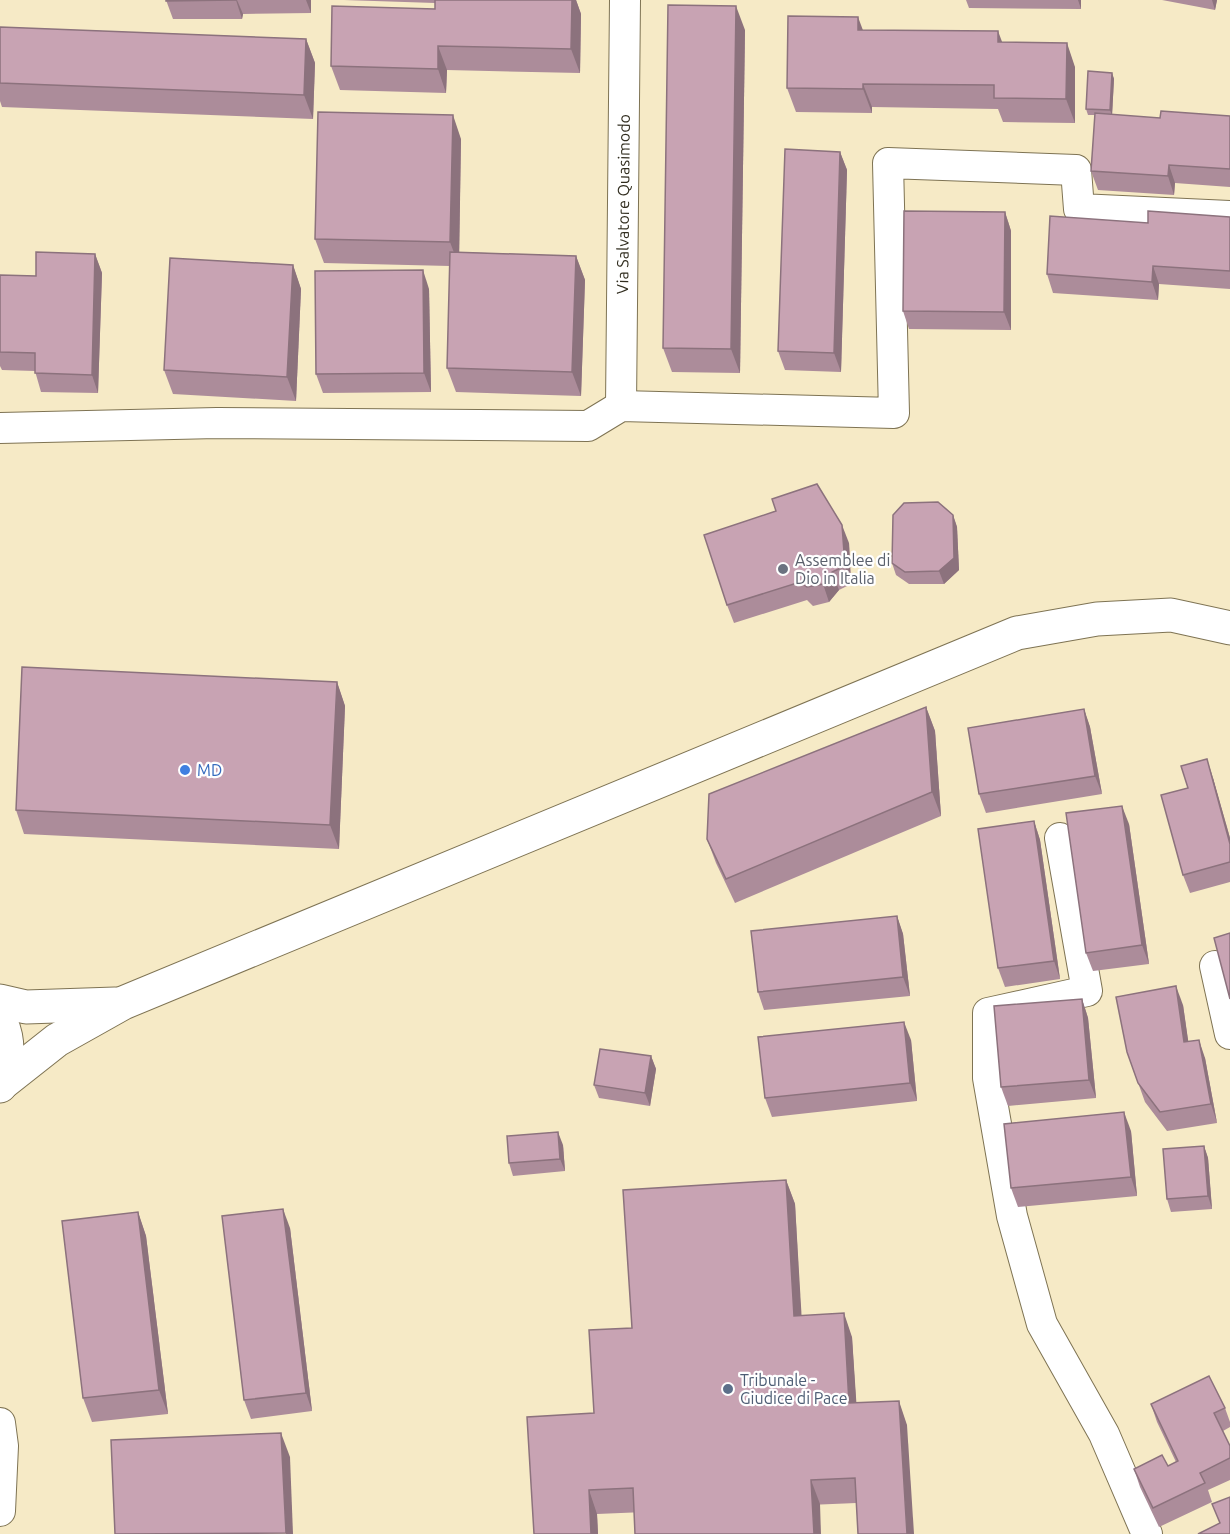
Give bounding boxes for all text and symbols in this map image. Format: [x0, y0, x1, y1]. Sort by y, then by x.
street label: Via Salvatore Quasimodo [613, 114, 633, 294]
place label: Assemblee di Dio in Italia [795, 551, 890, 587]
marker: Assemblee di Dio in Italia [776, 562, 790, 576]
place label: MD [197, 761, 222, 779]
marker: MD [178, 763, 192, 777]
place label: Tribunale - Giudice di Pace [740, 1371, 848, 1407]
marker: Tribunale - Giudice di Pace [721, 1382, 735, 1396]

